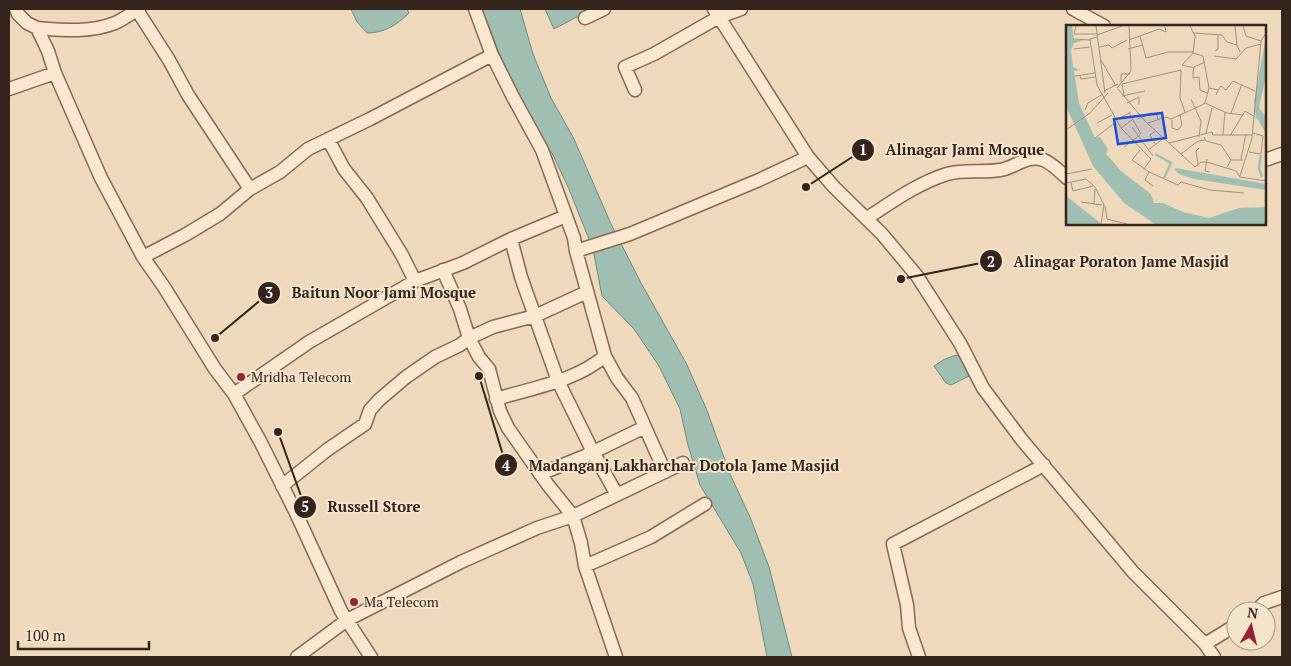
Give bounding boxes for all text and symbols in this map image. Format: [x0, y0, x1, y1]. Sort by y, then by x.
inset map [1066, 25, 1266, 225]
callout: Alinagar Jami Mosque [850, 135, 1054, 165]
text: 1 [859, 139, 867, 159]
text: Alinagar Jami Mosque [886, 139, 1044, 159]
callout: Alinagar Poraton Jame Masjid [979, 246, 1239, 276]
text: 2 [987, 251, 995, 271]
text: Alinagar Poraton Jame Masjid [1013, 251, 1229, 271]
callout: Baitun Noor Jami Mosque [256, 278, 486, 308]
text: 3 [265, 282, 273, 302]
text: Baitun Noor Jami Mosque [292, 282, 476, 302]
place label: Mridha Telecom [251, 367, 351, 386]
marker: Mridha Telecom [235, 371, 247, 383]
callout: Madanganj Lakharchar Dotola Jame Masjid [493, 450, 849, 480]
text: 4 [502, 455, 511, 475]
text: Madanganj Lakharchar Dotola Jame Masjid [529, 455, 839, 475]
callout: Russell Store [292, 492, 430, 522]
text: 5 [301, 496, 309, 516]
text: Russell Store [327, 496, 421, 516]
place label: Ma Telecom [364, 592, 439, 611]
marker: Ma Telecom [348, 596, 360, 608]
north arrow [1226, 601, 1276, 651]
text: N [1246, 602, 1260, 623]
scale bar [18, 618, 149, 650]
text: 100 m [25, 625, 66, 645]

